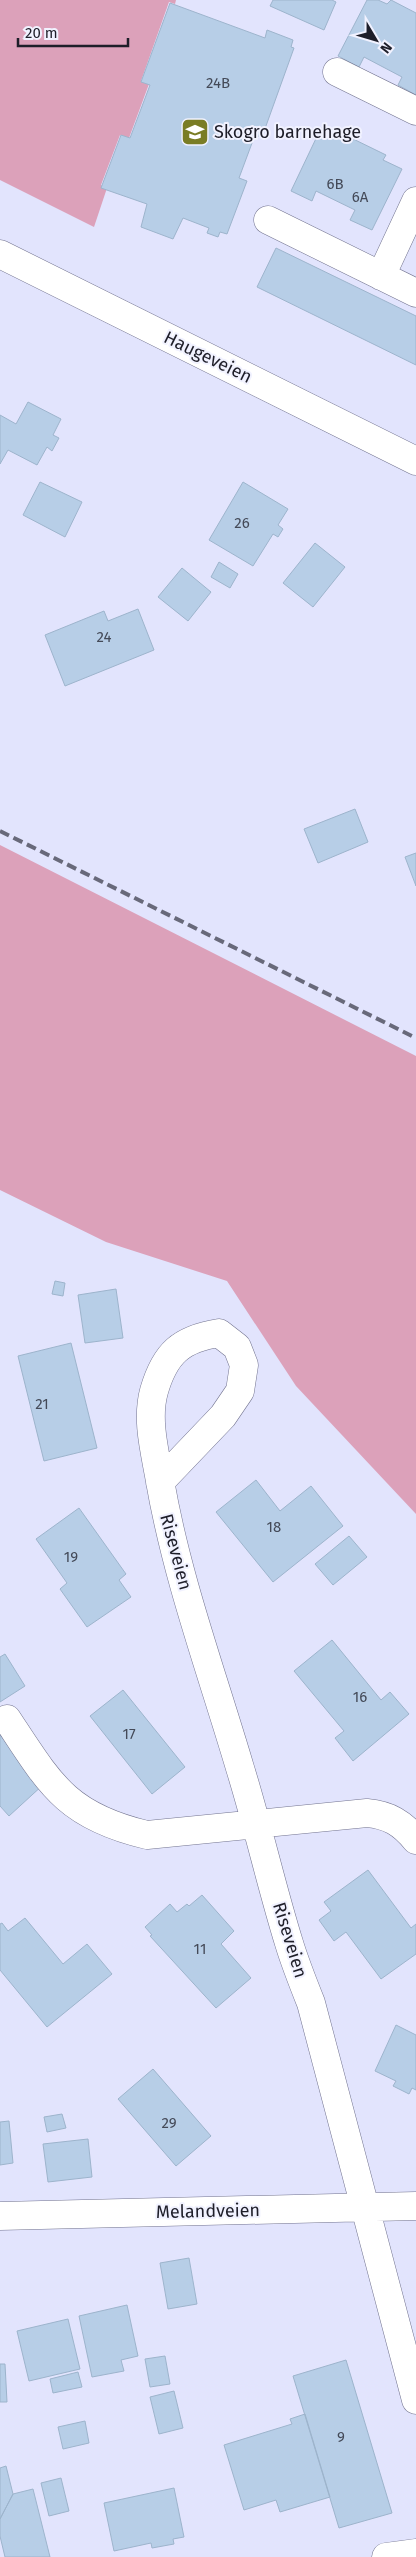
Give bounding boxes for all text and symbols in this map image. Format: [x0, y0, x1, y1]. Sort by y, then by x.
scale bar [18, 15, 128, 47]
north arrow [351, 15, 401, 65]
text: 20 m [25, 24, 58, 42]
text: N [376, 39, 395, 57]
house number: 24B [206, 74, 230, 92]
school or university icon: Skogro barnehage [180, 117, 210, 147]
place label: Skogro barnehage [214, 121, 361, 143]
house number: 6B [326, 175, 344, 193]
house number: 6A [352, 188, 369, 206]
street label: Haugeveien [160, 326, 256, 388]
house number: 26 [234, 514, 250, 532]
house number: 24 [96, 628, 112, 646]
house number: 21 [35, 1395, 49, 1413]
street label: Riseveien [155, 1511, 197, 1593]
house number: 18 [267, 1518, 281, 1536]
house number: 19 [64, 1548, 78, 1566]
house number: 16 [353, 1688, 367, 1706]
house number: 17 [122, 1725, 136, 1743]
street label: Riseveien [268, 1899, 312, 1981]
house number: 11 [194, 1940, 206, 1958]
house number: 29 [161, 2114, 177, 2132]
street label: Melandveien [156, 2199, 260, 2223]
house number: 9 [337, 2428, 345, 2446]

